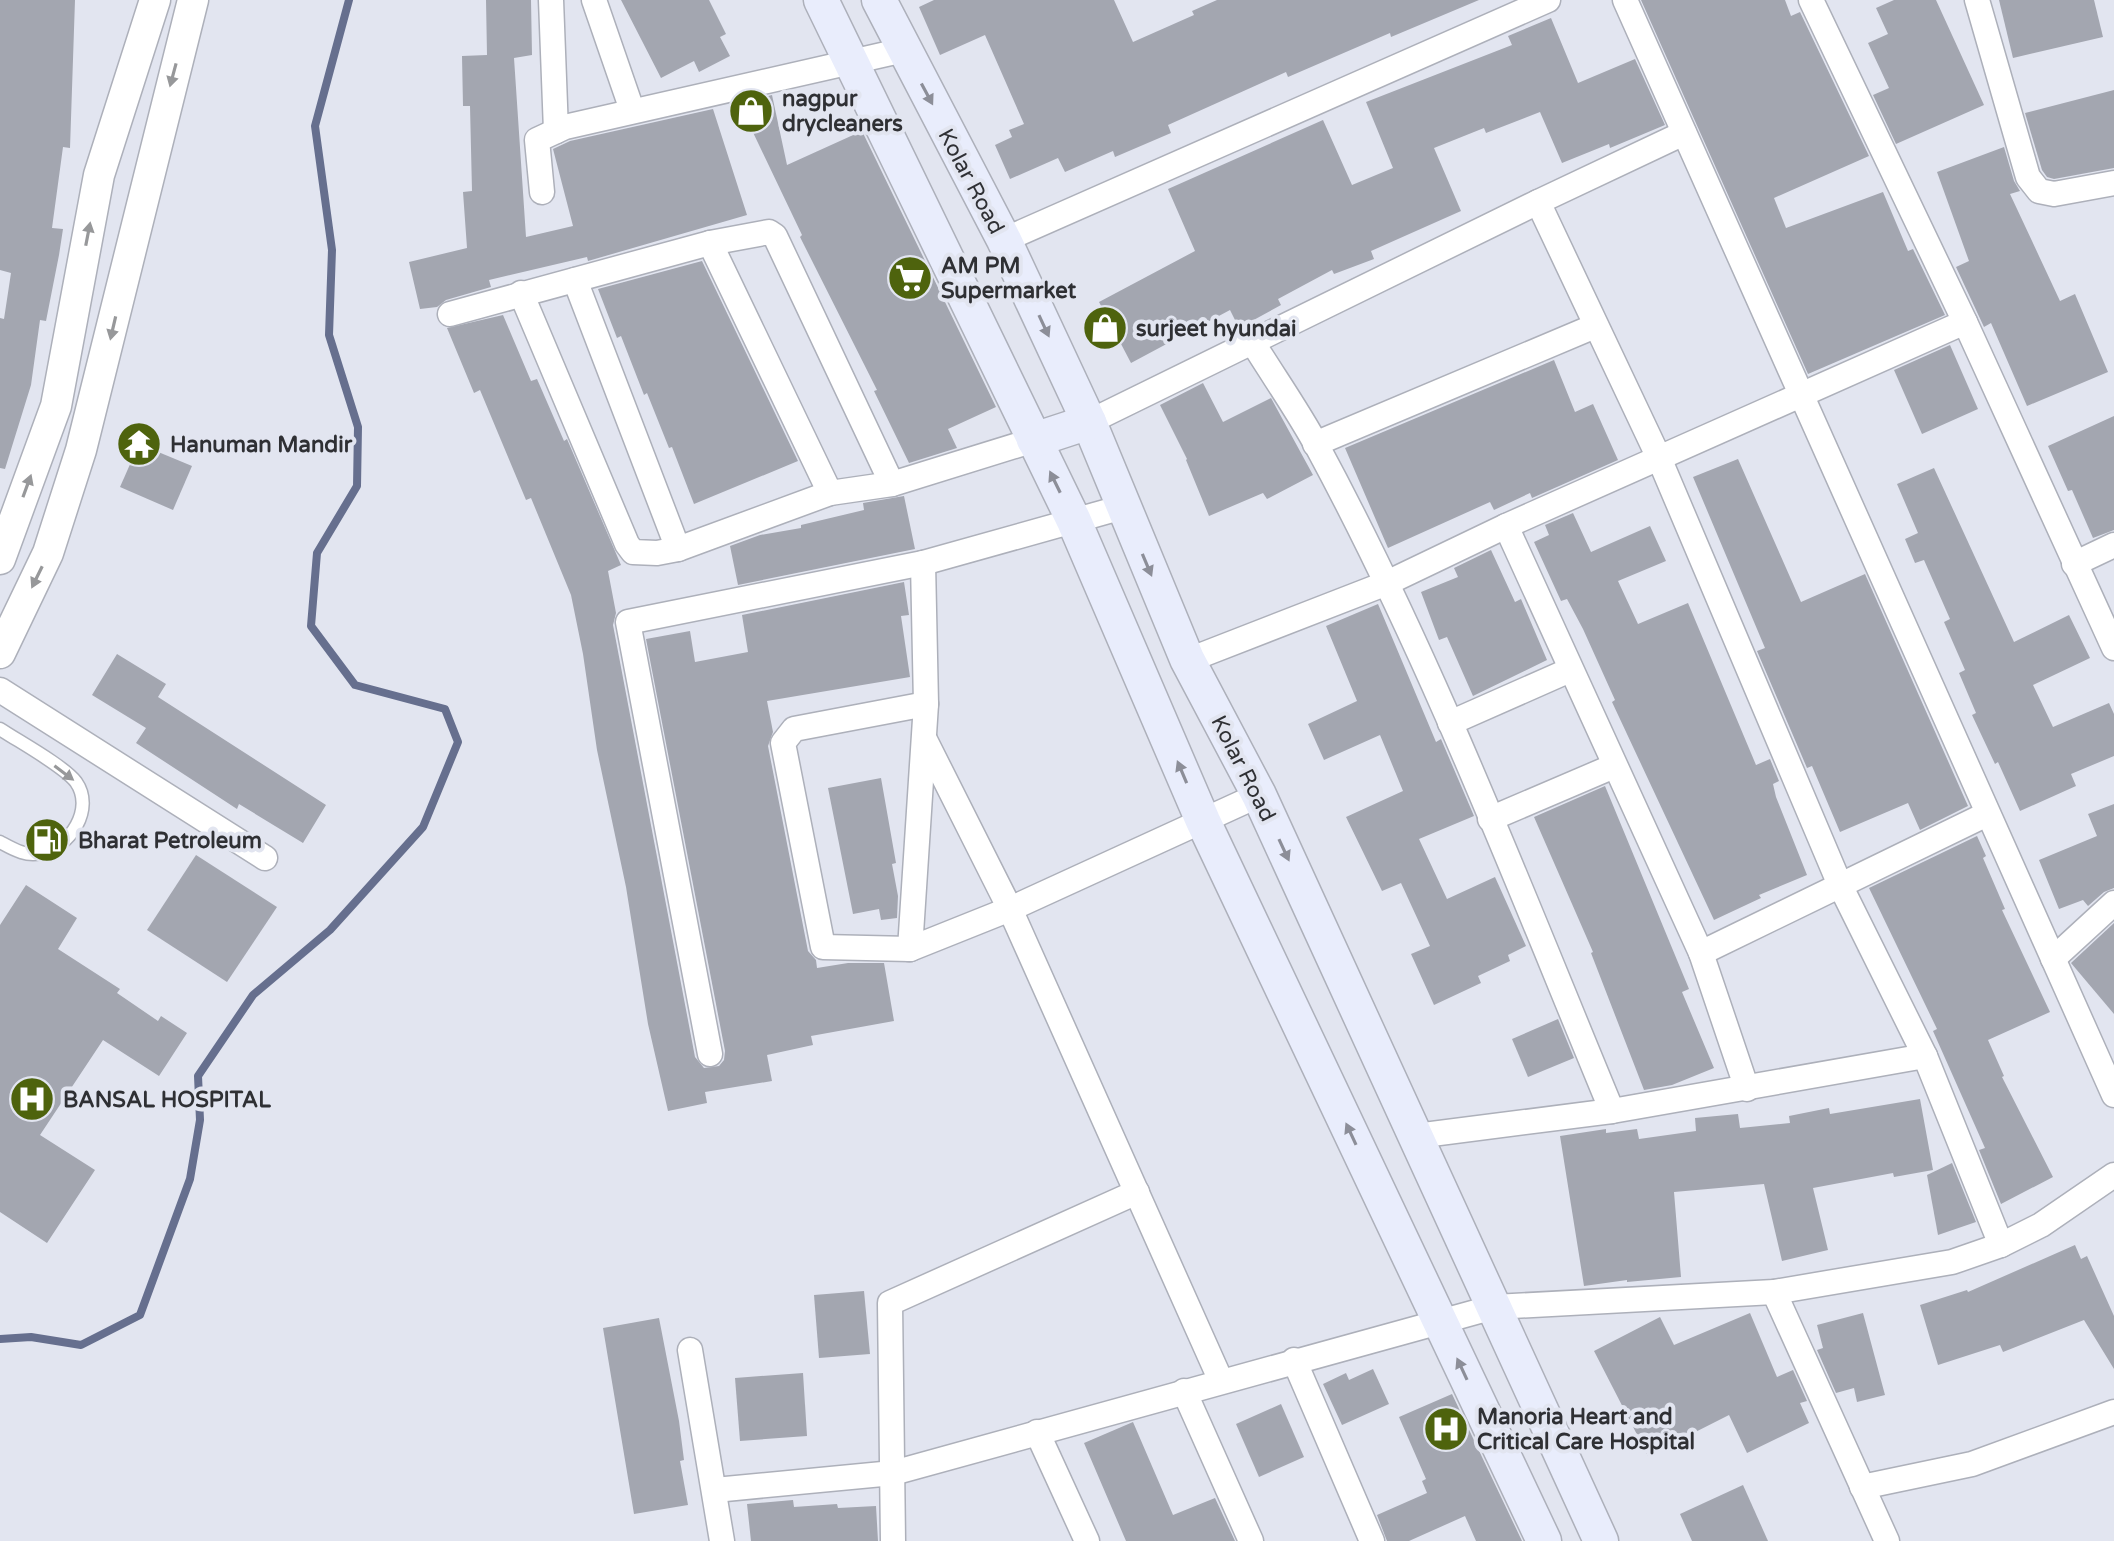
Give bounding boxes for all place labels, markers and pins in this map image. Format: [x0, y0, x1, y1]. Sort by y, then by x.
place label: nagpur drycleaners [782, 86, 903, 137]
shop icon: nagpur drycleaners [727, 87, 775, 135]
place label: AM PM Supermarket [941, 253, 1077, 304]
supermarket icon: AM PM Supermarket [886, 254, 934, 302]
shop icon: surjeet hyundai [1081, 304, 1129, 352]
place label: surjeet hyundai [1136, 316, 1297, 342]
temple icon: Hanuman Mandir [115, 420, 163, 468]
place label: Hanuman Mandir [170, 432, 353, 458]
fuel station icon: Bharat Petroleum [23, 816, 71, 864]
place label: Bharat Petroleum [78, 828, 262, 854]
hospital icon: BANSAL HOSPITAL [8, 1075, 56, 1123]
place label: BANSAL HOSPITAL [63, 1087, 271, 1113]
place label: Manoria Heart and Critical Care Hospital [1477, 1404, 1695, 1455]
hospital icon: Manoria Heart and Critical Care Hospital [1422, 1405, 1470, 1453]

